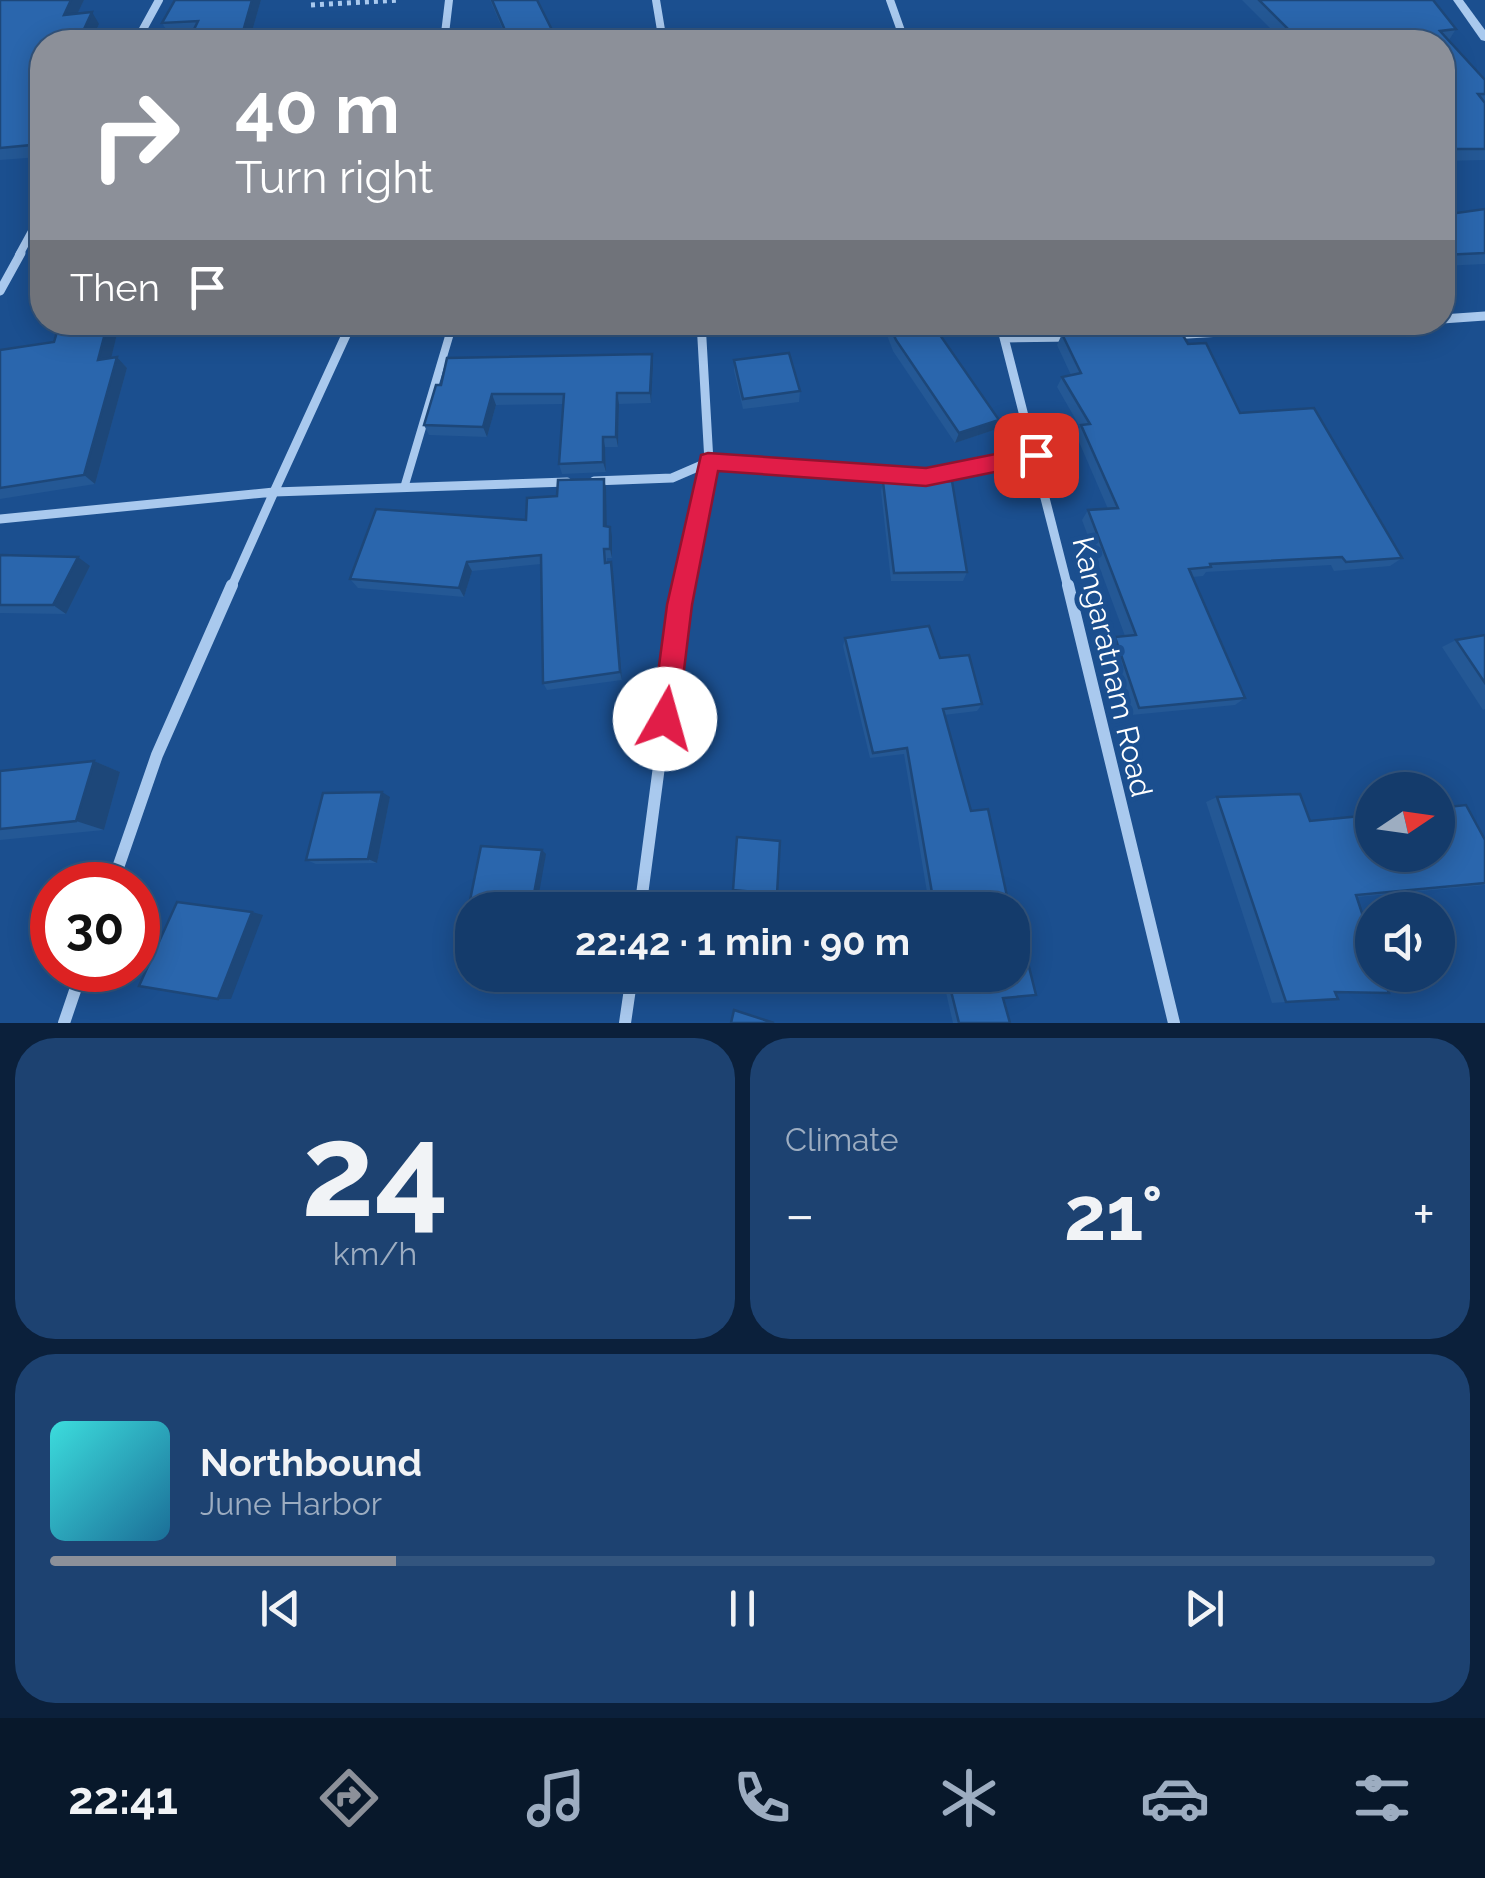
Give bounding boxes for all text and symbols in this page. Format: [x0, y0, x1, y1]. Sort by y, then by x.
text: 40 m [235, 67, 400, 149]
icon: right [70, 70, 200, 200]
text: Turn right [235, 151, 433, 204]
icon: arrive [180, 260, 235, 315]
text: Then [70, 265, 160, 310]
pin [994, 413, 1079, 498]
icon: arrive [1009, 428, 1064, 483]
street label: Kangaratnam Road [1066, 533, 1159, 800]
position arrow [613, 667, 717, 771]
north arrow [1355, 772, 1455, 872]
map controls [1355, 772, 1455, 992]
speed limit sign: 30 [30, 862, 160, 992]
button: sound [1355, 892, 1455, 992]
text: 22:42 · 1 min · 90 m [575, 919, 910, 964]
text: 24 [301, 1094, 449, 1246]
text: Climate [785, 1121, 899, 1158]
text: 21° [1064, 1169, 1163, 1258]
text: − [785, 1182, 815, 1247]
text: + [1412, 1182, 1435, 1247]
text: km/h [333, 1235, 417, 1272]
text: Northbound [200, 1440, 422, 1485]
text: June Harbor [200, 1485, 382, 1522]
icon: previous [253, 1581, 308, 1636]
icon: pause [715, 1581, 770, 1636]
icon: next [1177, 1581, 1232, 1636]
icon: directions [314, 1763, 384, 1833]
icon: music [521, 1763, 591, 1833]
icon: phone [727, 1763, 797, 1833]
icon: climate [934, 1763, 1004, 1833]
icon: car [1140, 1763, 1210, 1833]
icon: filters [1347, 1763, 1417, 1833]
text: 22:41 [68, 1772, 178, 1825]

